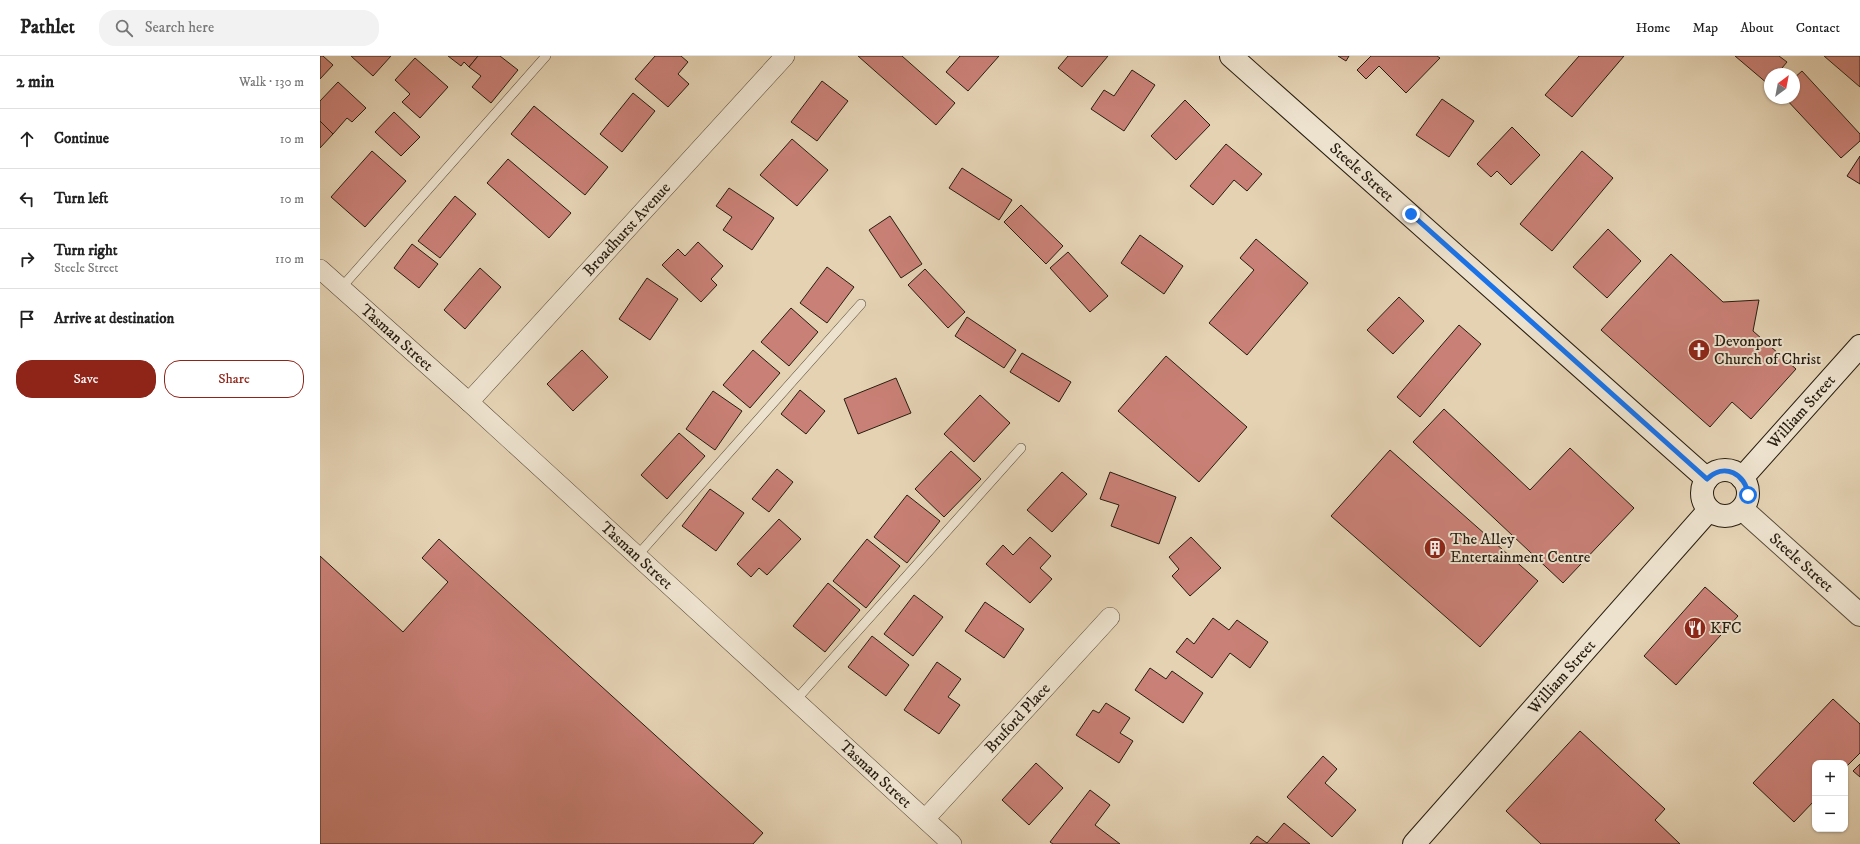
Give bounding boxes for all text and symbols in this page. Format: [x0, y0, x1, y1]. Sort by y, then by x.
search box [99, 10, 379, 46]
text: Pathlet [20, 16, 75, 39]
icon: search [113, 17, 135, 39]
text: Search here [145, 18, 214, 37]
text: Home [1636, 19, 1670, 37]
text: Map [1692, 19, 1718, 37]
text: About [1740, 19, 1774, 37]
text: Contact [1796, 19, 1840, 37]
north arrow [1764, 68, 1800, 104]
text: 2 min [16, 71, 54, 93]
text: Walk · 130 m [239, 74, 304, 90]
icon: ahead [16, 128, 38, 150]
text: Continue [54, 129, 109, 148]
text: 10 m [280, 131, 304, 147]
street label: Steele Street [1325, 138, 1398, 206]
street label: Broadhurst Avenue [579, 178, 675, 280]
icon: left [16, 188, 38, 210]
text: Turn left [54, 189, 108, 208]
text: 10 m [280, 191, 304, 207]
route end [1402, 205, 1420, 223]
text: Turn right [54, 241, 117, 260]
icon: right [16, 248, 38, 270]
text: 110 m [275, 251, 304, 267]
text: Steele Street [54, 260, 119, 276]
street label: Tasman Street [356, 300, 438, 375]
icon: arrive [16, 308, 38, 330]
text: Arrive at destination [54, 309, 174, 328]
place label: Devonport Church of Christ [1714, 331, 1821, 369]
church icon: Devonport Church of Christ [1686, 337, 1712, 363]
button: Save [16, 360, 156, 398]
button: Share [164, 360, 304, 398]
street label: William Street [1762, 370, 1840, 454]
route start [1739, 486, 1757, 504]
street label: Tasman Street [596, 517, 677, 594]
street label: Steele Street [1765, 528, 1838, 596]
place label: The Alley Entertainment Centre [1450, 529, 1591, 567]
building icon: The Alley Entertainment Centre [1422, 535, 1448, 561]
restaurant icon: KFC [1682, 615, 1708, 641]
place label: KFC [1710, 618, 1742, 638]
street label: William Street [1523, 636, 1600, 719]
street label: Bruford Place [980, 678, 1055, 757]
street label: Tasman Street [835, 736, 916, 812]
map controls [1812, 760, 1848, 832]
button: + [1812, 760, 1848, 796]
button: − [1812, 796, 1848, 832]

